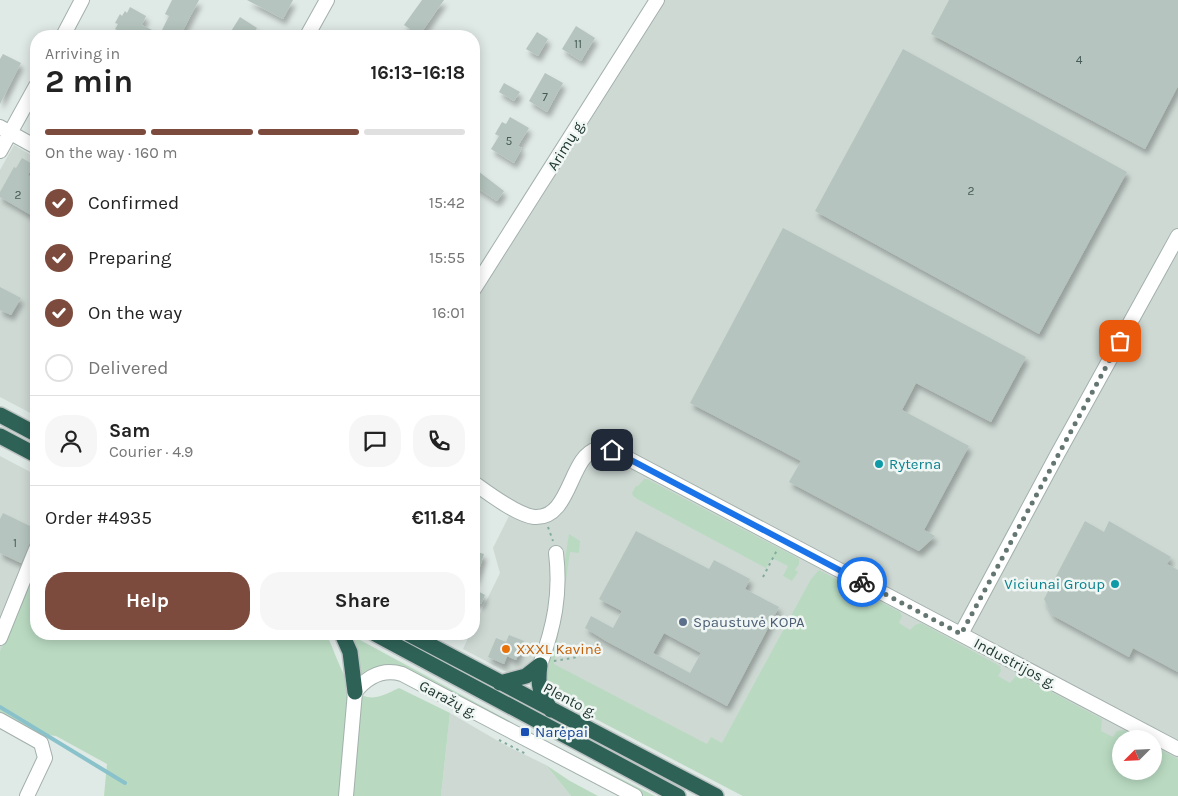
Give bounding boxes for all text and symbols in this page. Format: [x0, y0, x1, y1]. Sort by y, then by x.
house number: 11 [574, 37, 582, 51]
text: Arriving in [45, 44, 120, 63]
house number: 4 [1076, 53, 1083, 67]
text: 16:13–16:18 [371, 62, 465, 84]
text: 2 min [45, 63, 133, 100]
house number: 7 [542, 90, 548, 104]
street label: Arimų g. [543, 116, 589, 174]
house number: 5 [506, 134, 513, 148]
text: On the way · 160 m [45, 143, 178, 162]
house number: 2 [968, 184, 975, 198]
house number: 2 [15, 188, 22, 202]
icon: check [45, 189, 73, 217]
text: Confirmed [88, 192, 179, 214]
text: 15:42 [429, 193, 465, 212]
icon: check [45, 244, 73, 272]
text: Preparing [88, 247, 171, 269]
text: 15:55 [429, 248, 465, 267]
icon: check [45, 299, 73, 327]
text: On the way [88, 302, 182, 324]
text: 16:01 [432, 303, 465, 322]
pin [1099, 320, 1141, 362]
icon: bag [1106, 327, 1134, 355]
text: Delivered [88, 357, 168, 379]
button: person [45, 415, 97, 467]
button: chat [349, 415, 401, 467]
button: phone [413, 415, 465, 467]
text: Sam [109, 420, 150, 442]
pin [591, 429, 633, 471]
icon: home [598, 436, 626, 464]
text: Courier · 4.9 [109, 442, 193, 461]
place label: Ryterna [889, 455, 941, 473]
marker: Ryterna [873, 458, 885, 470]
text: Order #4935 [45, 507, 152, 529]
text: €11.84 [412, 507, 465, 529]
house number: 1 [13, 536, 17, 550]
courier [837, 557, 887, 607]
icon: bike [848, 568, 876, 596]
button: Help [45, 572, 250, 630]
button: Share [260, 572, 465, 630]
place label: Viciunai Group [1004, 575, 1105, 593]
marker: Viciunai Group [1109, 578, 1121, 590]
place label: Spaustuvė KOPA [693, 613, 805, 631]
marker: Spaustuvė KOPA [677, 616, 689, 628]
street label: Industrijos g. [971, 634, 1059, 692]
place label: XXXL Kavinė [516, 640, 602, 658]
marker: XXXL Kavinė [500, 643, 512, 655]
street label: Garažų g. [416, 676, 480, 722]
street label: Plento g. [540, 678, 600, 722]
place label: Narėpai [535, 723, 588, 741]
marker: Narėpai [519, 726, 531, 738]
north arrow [1112, 730, 1162, 780]
map controls [1112, 730, 1162, 780]

